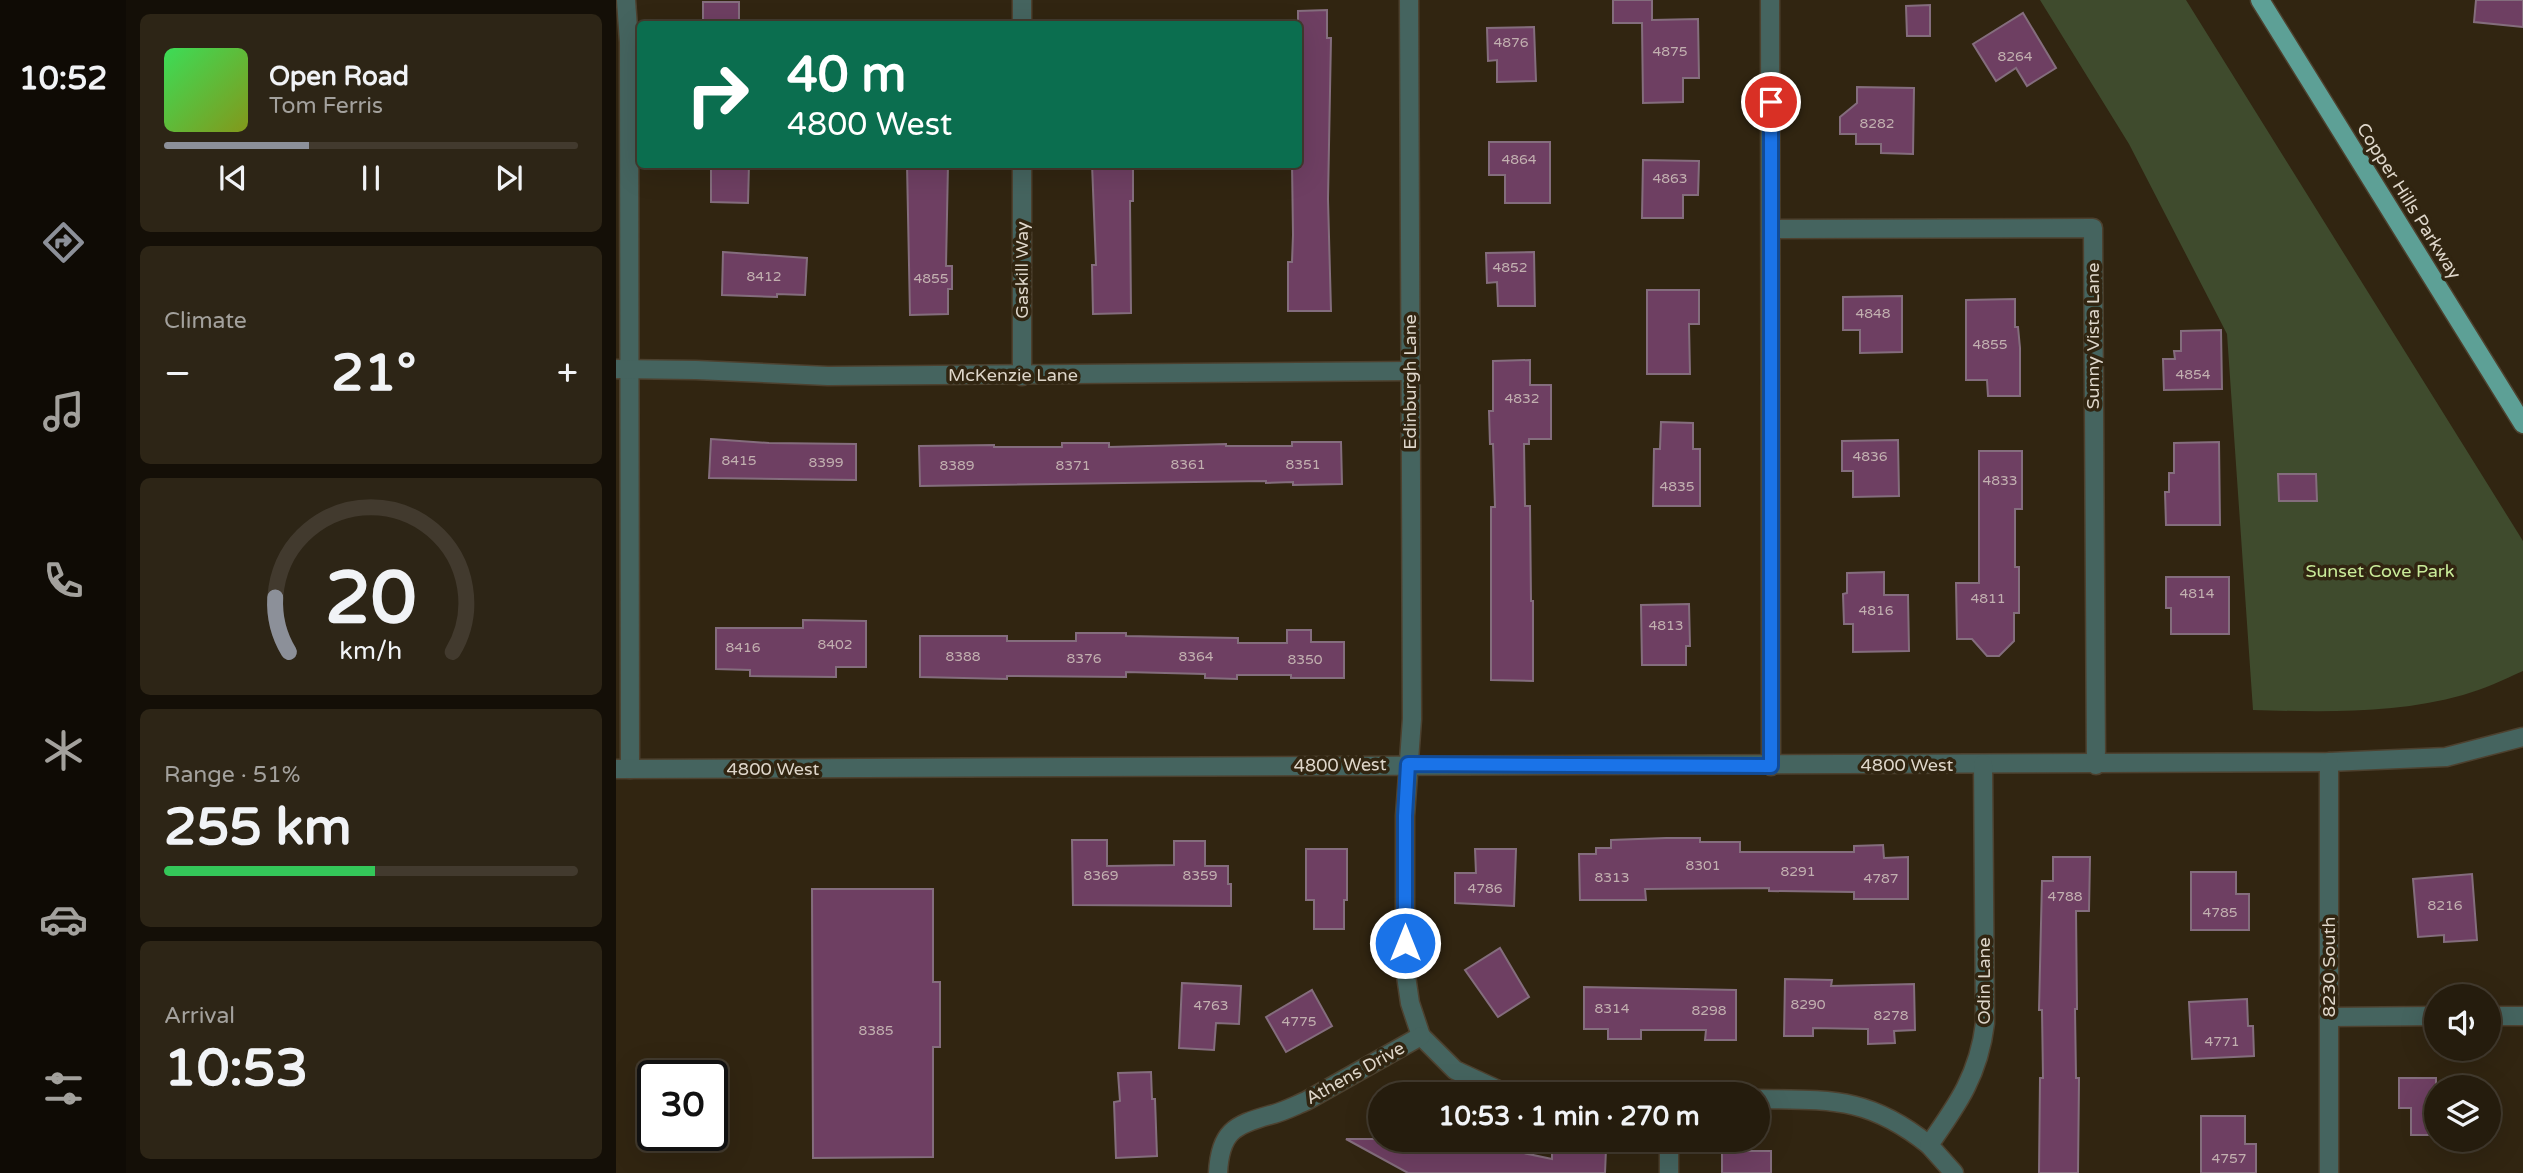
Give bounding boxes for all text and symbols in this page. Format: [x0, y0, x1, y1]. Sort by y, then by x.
house number: 4876 [1493, 34, 1529, 51]
house number: 4875 [1652, 43, 1688, 60]
text: 40 m [787, 46, 906, 105]
house number: 8264 [1997, 48, 2033, 65]
icon: right [672, 49, 763, 140]
text: 10:52 [19, 60, 107, 98]
text: Open Road [269, 61, 409, 92]
pin [1741, 72, 1801, 132]
icon: arrive [1752, 83, 1790, 121]
text: Tom Ferris [269, 92, 383, 120]
text: 4800 West [787, 106, 952, 144]
house number: 8282 [1859, 115, 1895, 132]
street label: Copper Hills Parkway [2352, 119, 2466, 283]
house number: 4864 [1501, 151, 1537, 168]
icon: previous [214, 159, 252, 197]
icon: pause [352, 159, 390, 197]
icon: next [490, 159, 528, 197]
house number: 4863 [1652, 170, 1688, 187]
icon: directions [39, 218, 88, 267]
street label: Gaskill Way [1011, 221, 1033, 319]
house number: 4852 [1492, 259, 1528, 276]
street label: Sunny Vista Lane [2082, 263, 2104, 409]
house number: 8412 [746, 268, 782, 285]
house number: 4855 [913, 270, 949, 287]
house number: 4848 [1855, 305, 1891, 322]
text: Climate [164, 307, 247, 335]
street label: Edinburgh Lane [1399, 314, 1421, 450]
house number: 4855 [1972, 336, 2008, 353]
text: 21° [331, 342, 416, 405]
text: − [164, 351, 191, 397]
text: + [557, 351, 578, 397]
street label: McKenzie Lane [948, 364, 1078, 386]
house number: 4854 [2175, 366, 2211, 383]
icon: music [39, 387, 88, 436]
house number: 4832 [1504, 390, 1540, 407]
house number: 4836 [1852, 448, 1888, 465]
house number: 8415 [721, 452, 757, 469]
house number: 8399 [808, 454, 844, 471]
house number: 8361 [1170, 456, 1206, 473]
house number: 8351 [1285, 456, 1321, 473]
house number: 8389 [939, 457, 975, 474]
house number: 8371 [1055, 457, 1091, 474]
house number: 4833 [1982, 472, 2018, 489]
house number: 4835 [1659, 478, 1695, 495]
icon: phone [39, 556, 88, 605]
text: 20 [325, 556, 417, 644]
park label: Sunset Cove Park [2305, 560, 2455, 582]
house number: 4814 [2179, 585, 2215, 602]
house number: 4811 [1970, 590, 2006, 607]
house number: 4816 [1858, 602, 1894, 619]
house number: 4813 [1648, 617, 1684, 634]
text: km/h [340, 636, 402, 666]
house number: 8402 [817, 636, 853, 653]
house number: 8416 [725, 639, 761, 656]
house number: 8388 [945, 648, 981, 665]
house number: 8364 [1178, 648, 1214, 665]
house number: 8376 [1066, 650, 1102, 667]
house number: 8350 [1287, 651, 1323, 668]
icon: climate [39, 726, 88, 775]
street label: 4800 West [1293, 753, 1387, 777]
street label: 4800 West [1861, 754, 1954, 776]
street label: 4800 West [727, 758, 820, 780]
text: Range · 51% [164, 761, 300, 789]
text: 255 km [164, 796, 352, 859]
house number: 8301 [1685, 857, 1721, 874]
house number: 8291 [1780, 863, 1816, 880]
house number: 8369 [1083, 867, 1119, 884]
house number: 8359 [1182, 867, 1218, 884]
house number: 8313 [1594, 869, 1630, 886]
house number: 4787 [1863, 870, 1899, 887]
house number: 4786 [1467, 880, 1503, 897]
house number: 4788 [2047, 888, 2083, 905]
icon: car [39, 895, 88, 944]
house number: 8216 [2427, 897, 2463, 914]
house number: 4785 [2202, 904, 2238, 921]
position arrow [1368, 906, 1442, 980]
street label: 8230 South [2318, 917, 2340, 1017]
street label: Odin Lane [1973, 937, 1995, 1025]
map controls [2424, 984, 2501, 1152]
button: sound [2424, 984, 2501, 1061]
house number: 8290 [1790, 996, 1826, 1013]
house number: 4763 [1193, 997, 1229, 1014]
house number: 8314 [1594, 1000, 1630, 1017]
text: Arrival [164, 1002, 235, 1030]
house number: 8298 [1691, 1002, 1727, 1019]
house number: 8278 [1873, 1007, 1909, 1024]
house number: 4775 [1281, 1013, 1317, 1030]
house number: 8385 [858, 1022, 894, 1039]
house number: 4771 [2204, 1033, 2240, 1050]
text: 10:53 [164, 1037, 308, 1100]
street label: Athens Drive [1302, 1037, 1408, 1109]
speed limit sign: 30 [637, 1060, 728, 1151]
icon: filters [39, 1064, 88, 1113]
button: layers [2424, 1075, 2501, 1152]
text: 10:53 · 1 min · 270 m [1438, 1101, 1700, 1132]
house number: 4757 [2211, 1150, 2247, 1167]

